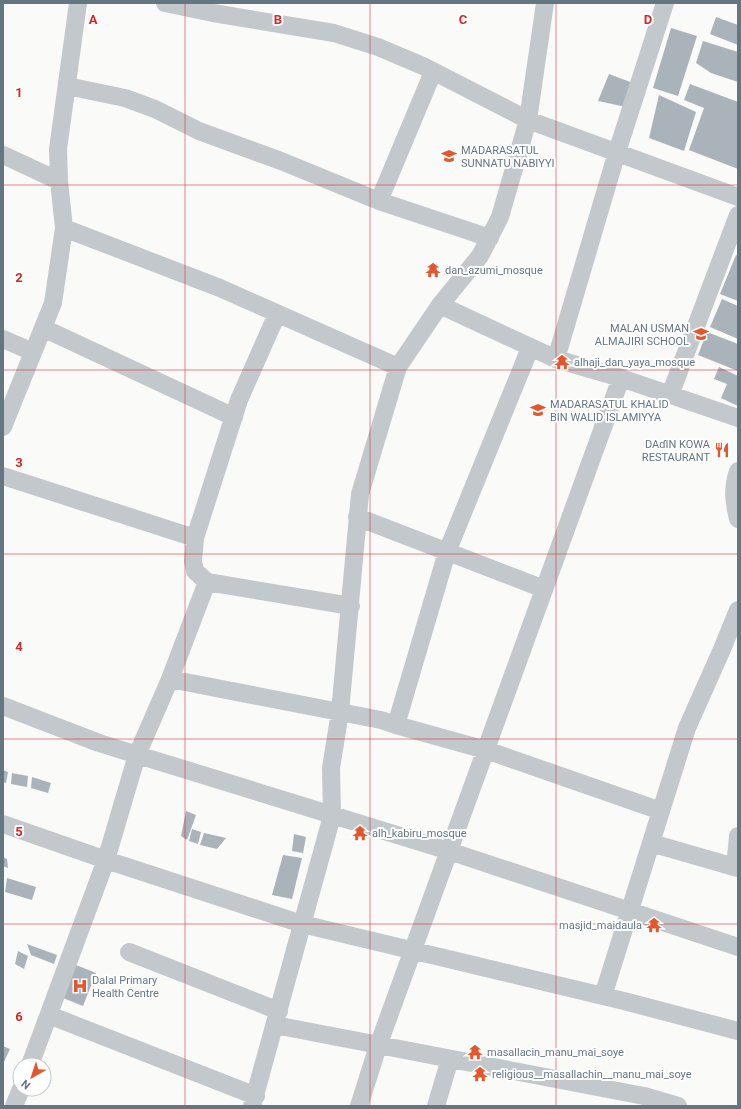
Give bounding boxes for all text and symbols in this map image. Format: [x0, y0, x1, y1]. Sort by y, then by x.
text: A [89, 12, 98, 27]
text: B [274, 12, 282, 27]
text: C [459, 12, 468, 27]
text: D [644, 12, 652, 27]
text: 1 [15, 85, 23, 100]
place label: MADARASATUL SUNNATU NABIYYI [461, 144, 554, 170]
school or university icon: MADARASATUL SUNNATU NABIYYI [440, 147, 458, 165]
temple icon: dan_azumi_mosque [424, 261, 442, 279]
place label: dan_azumi_mosque [445, 264, 543, 277]
text: 2 [15, 270, 23, 285]
place label: MALAN USMAN ALMAJIRI SCHOOL [595, 322, 689, 348]
school or university icon: MALAN USMAN ALMAJIRI SCHOOL [692, 325, 710, 343]
temple icon: alhaji_dan_yaya_mosque [553, 353, 571, 371]
place label: alhaji_dan_yaya_mosque [574, 356, 695, 369]
place label: MADARASATUL KHALID BIN WALID ISLAMIYYA [550, 398, 669, 424]
school or university icon: MADARASATUL KHALID BIN WALID ISLAMIYYA [529, 401, 547, 419]
place label: DAɗIN KOWA RESTAURANT [642, 438, 711, 464]
restaurant icon: DAɗIN KOWA RESTAURANT [713, 441, 731, 459]
text: 3 [15, 455, 23, 470]
text: 4 [15, 639, 23, 654]
text: 5 [15, 824, 23, 839]
temple icon: alh_kabiru_mosque [351, 824, 369, 842]
place label: alh_kabiru_mosque [372, 827, 467, 840]
temple icon: masjid_maidaula [645, 916, 663, 934]
place label: masjid_maidaula [559, 919, 642, 932]
place label: Dalal Primary Health Centre [92, 974, 159, 1000]
hospital icon: Dalal Primary Health Centre [71, 977, 89, 995]
text: 6 [15, 1009, 23, 1024]
temple icon: masallacin_manu_mai_soye [466, 1043, 484, 1061]
place label: masallacin_manu_mai_soye [487, 1046, 624, 1059]
north arrow [12, 1057, 52, 1097]
temple icon: religious__masallachin__manu_mai_soye [471, 1065, 489, 1083]
place label: religious__masallachin__manu_mai_soye [492, 1068, 692, 1081]
text: N [19, 1077, 33, 1092]

